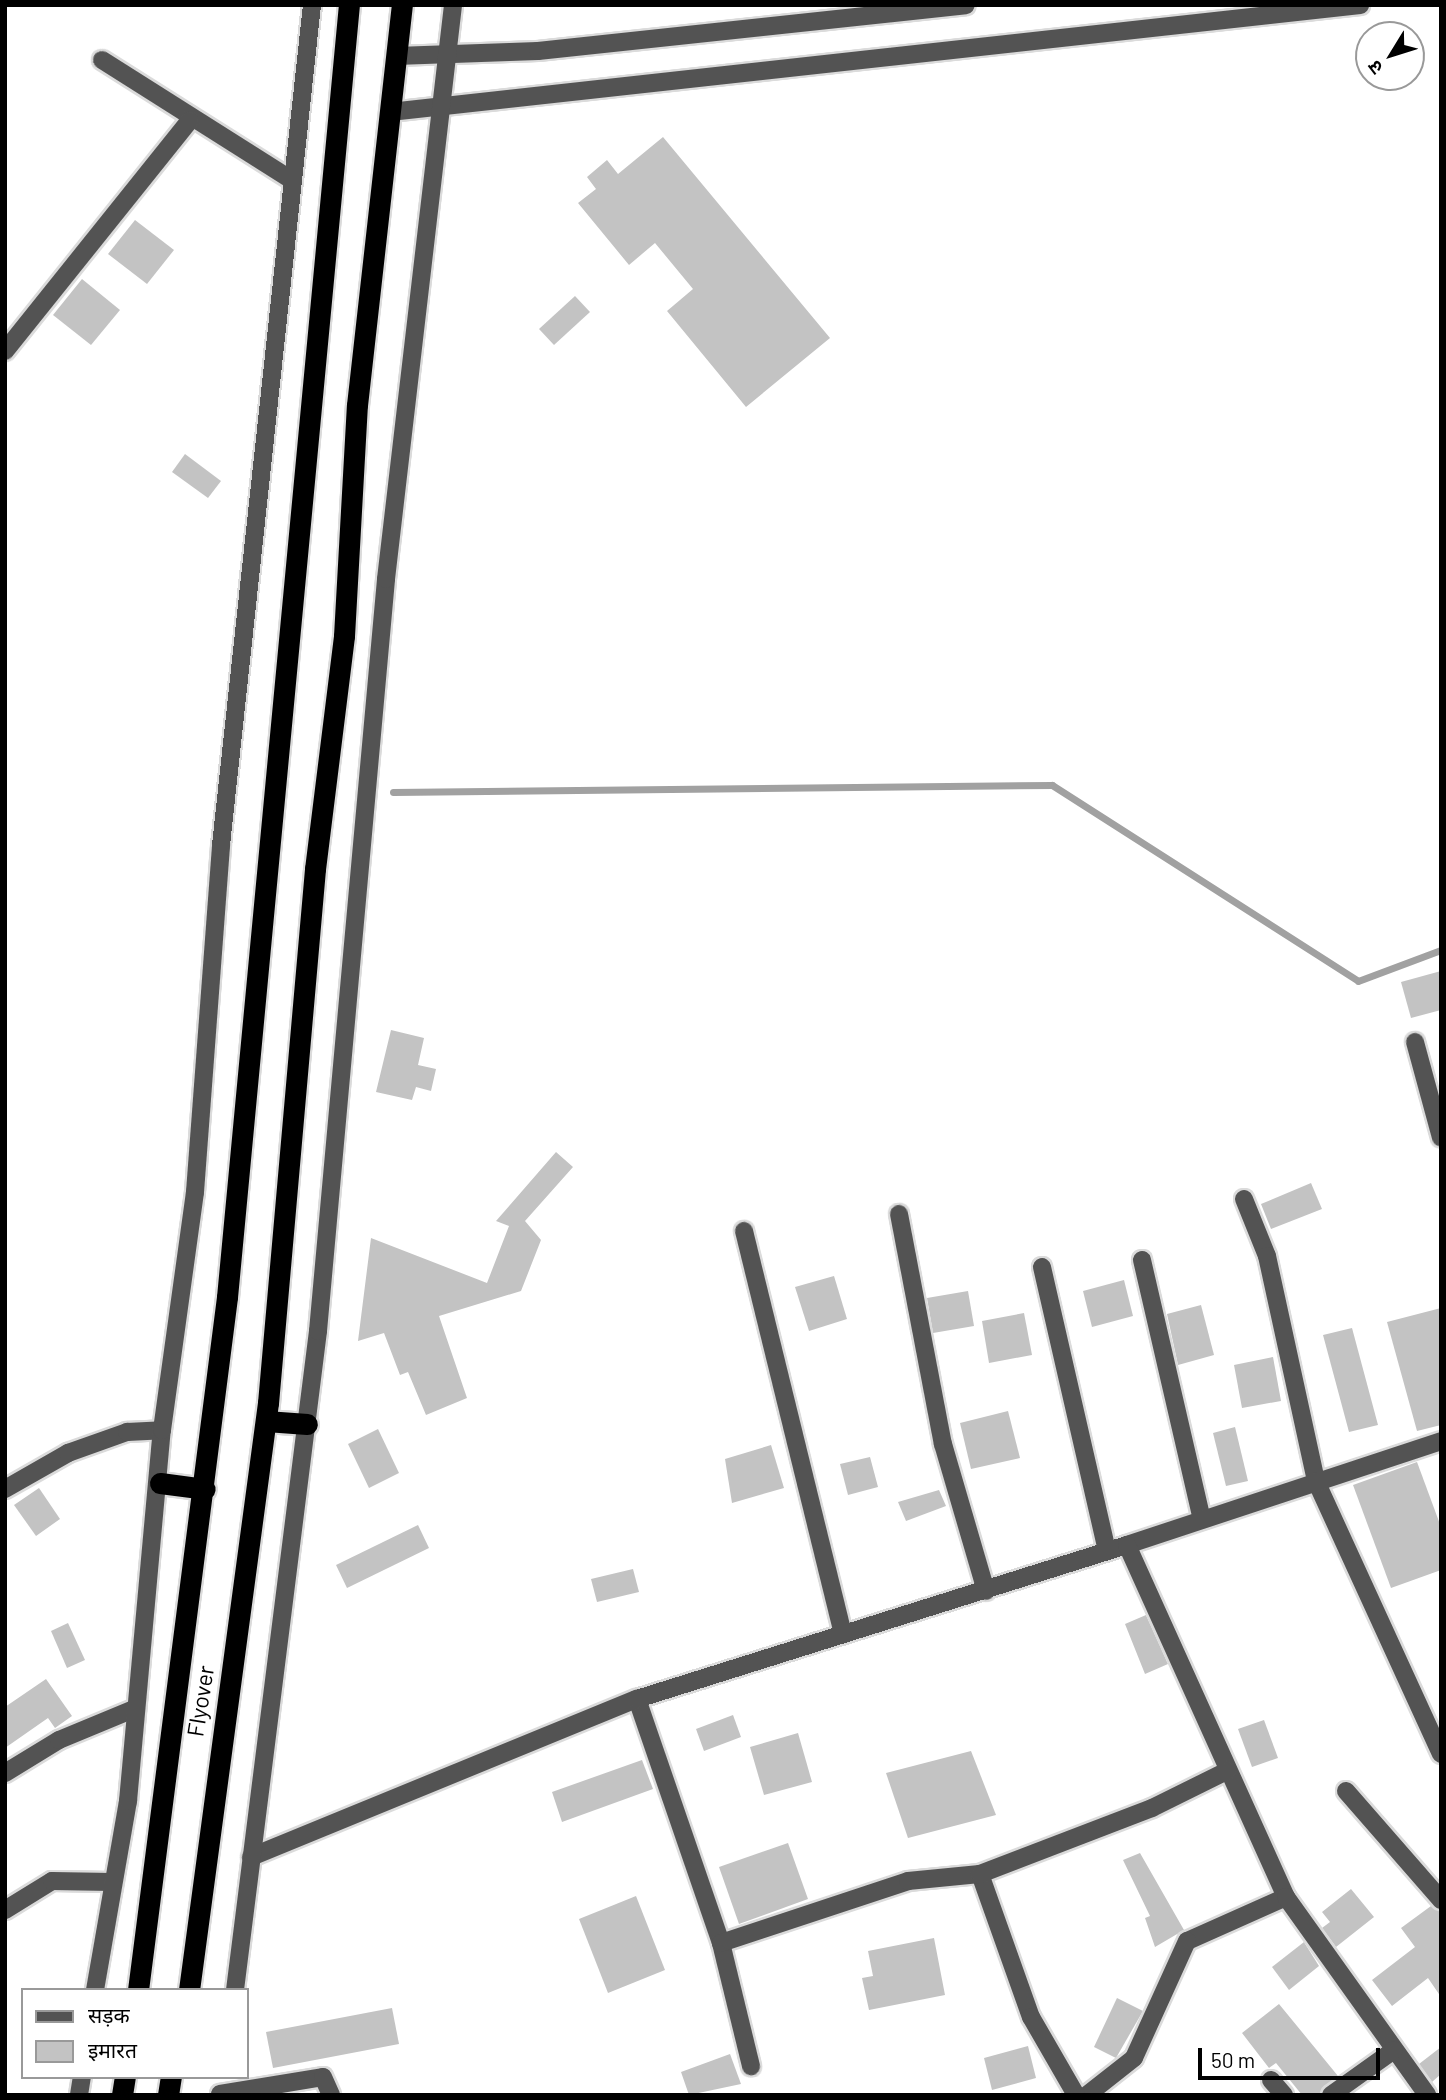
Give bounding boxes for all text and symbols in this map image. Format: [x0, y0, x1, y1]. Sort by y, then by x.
north arrow [1355, 21, 1425, 91]
text: उ [1362, 57, 1387, 79]
street label: Flyover [181, 1663, 219, 1739]
legend [21, 1988, 248, 2079]
text: सड़क [88, 2002, 130, 2027]
scale bar [1201, 2034, 1383, 2078]
text: इमारत [88, 2037, 137, 2062]
text: 50 m [1211, 2047, 1255, 2072]

